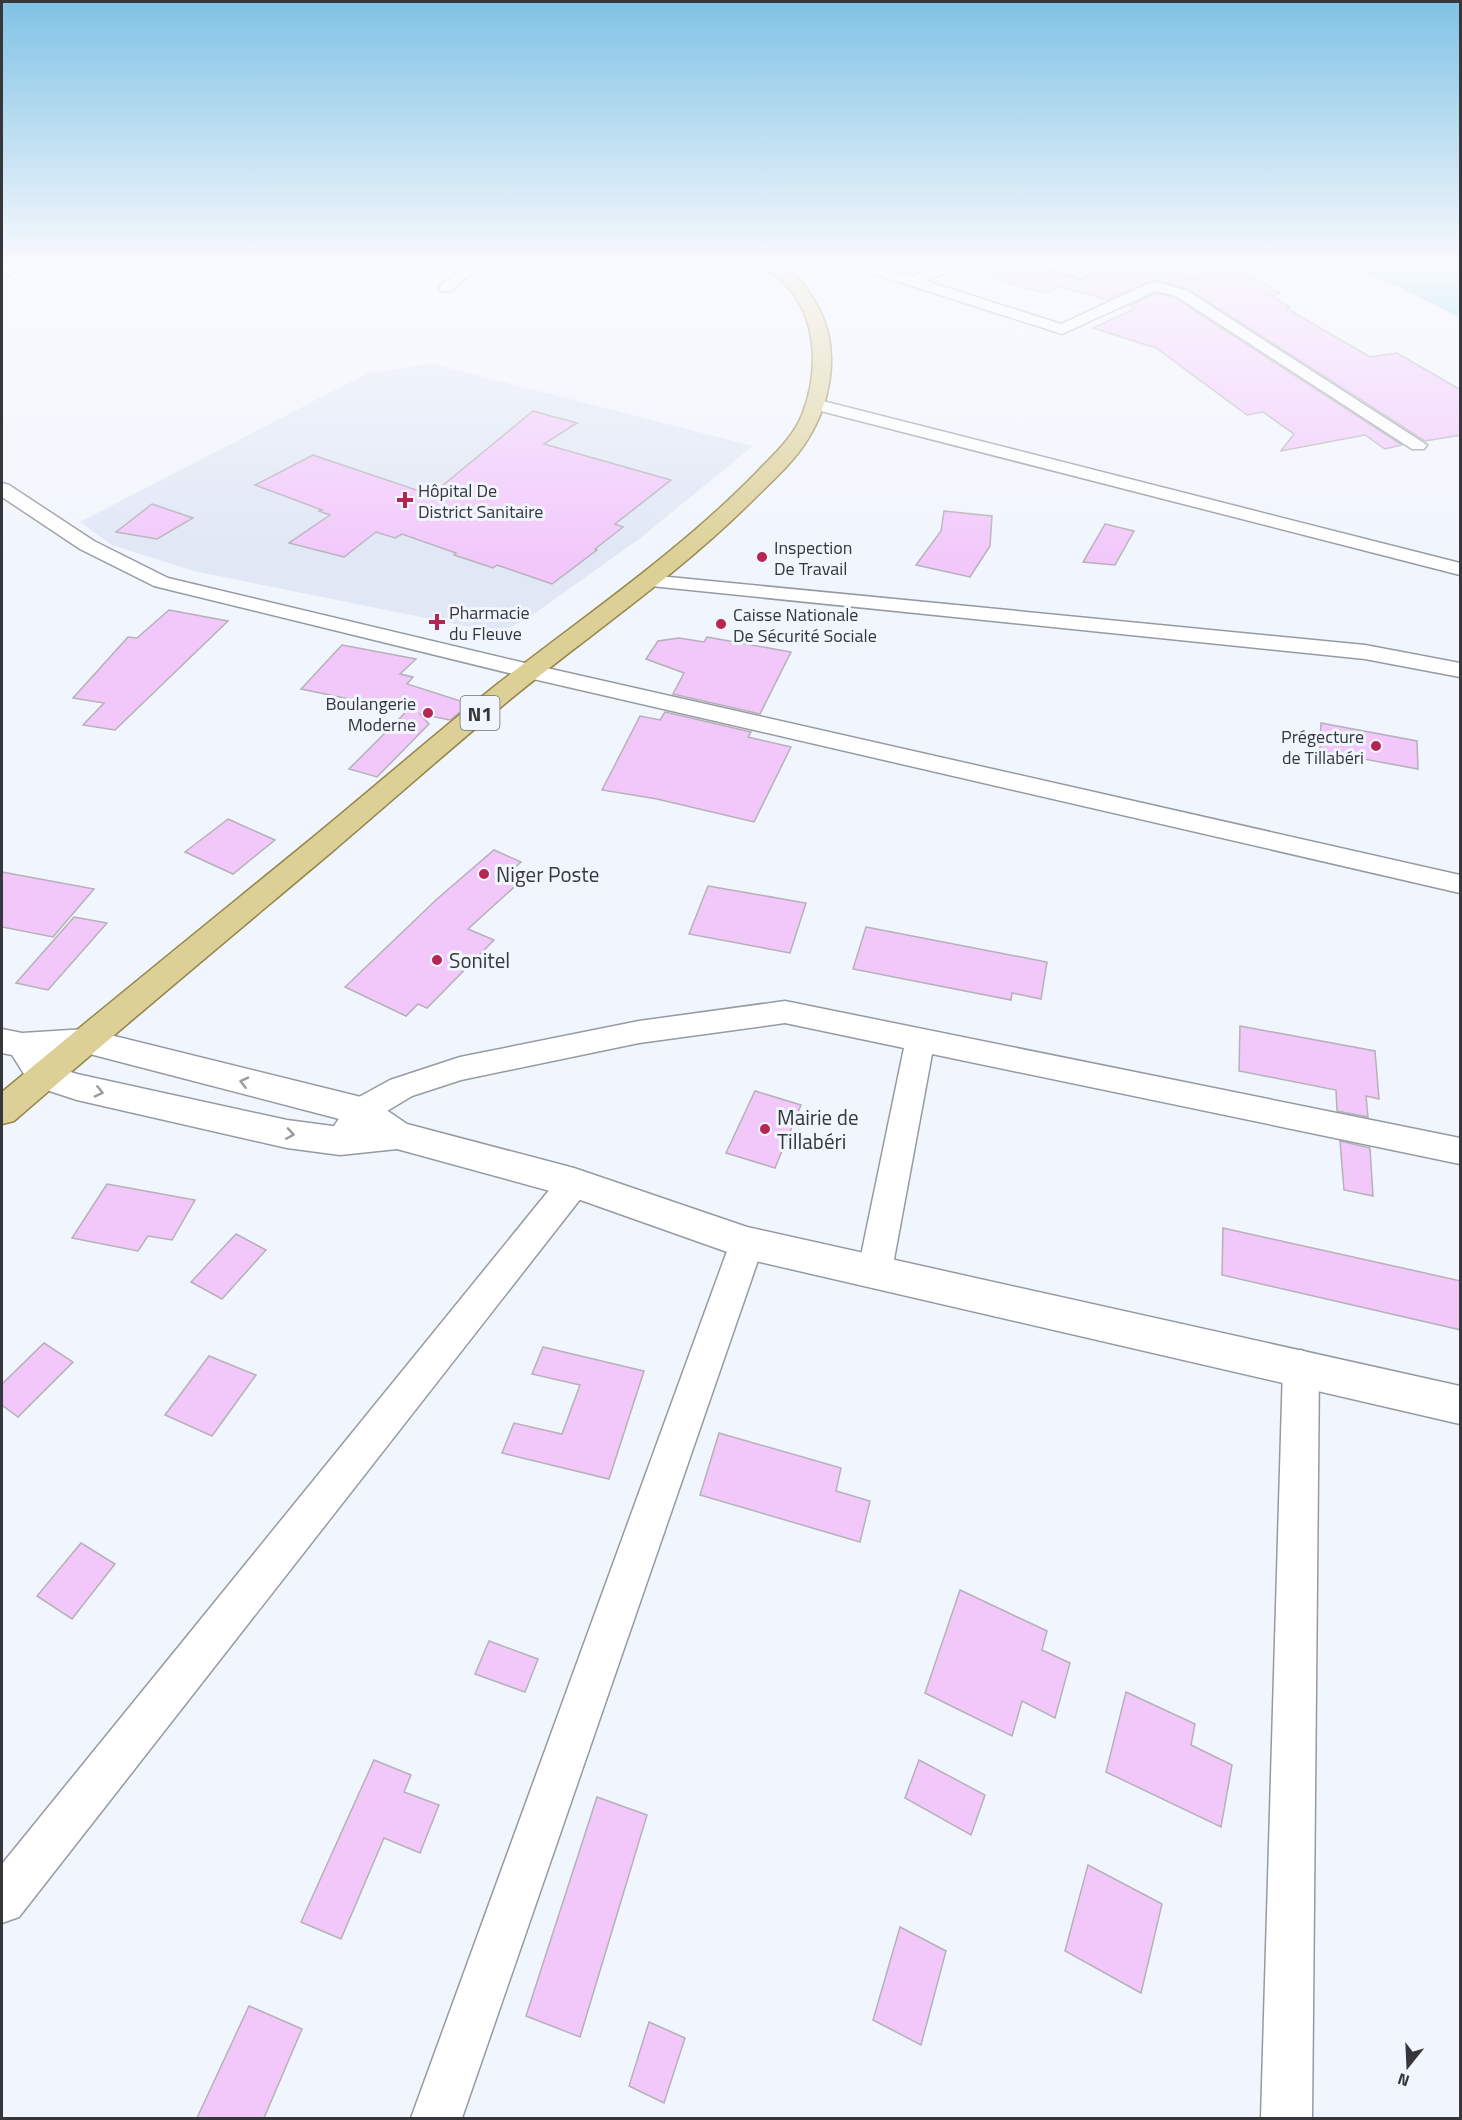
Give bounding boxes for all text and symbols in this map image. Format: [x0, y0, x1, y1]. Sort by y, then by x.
place label: Hôpital De District Sanitaire [418, 477, 543, 525]
marker: Hôpital De District Sanitaire [396, 491, 414, 509]
place label: Inspection De Travail [774, 534, 852, 582]
marker: Inspection De Travail [755, 550, 769, 564]
place label: Pharmacie du Fleuve [449, 599, 530, 647]
place label: Caisse Nationale De Sécurité Sociale [733, 601, 877, 649]
marker: Pharmacie du Fleuve [430, 615, 444, 629]
marker: Caisse Nationale De Sécurité Sociale [714, 617, 728, 631]
place label: Boulangerie Moderne [325, 690, 416, 738]
road number: N1 [460, 696, 500, 730]
marker: Boulangerie Moderne [421, 706, 435, 720]
place label: Prégecture de Tillabéri [1281, 723, 1364, 771]
marker: Prégecture de Tillabéri [1369, 739, 1383, 753]
place label: Niger Poste [496, 858, 599, 890]
marker: Niger Poste [477, 867, 491, 881]
place label: Sonitel [449, 944, 510, 976]
marker: Sonitel [430, 953, 444, 967]
one-way arrow [239, 1077, 249, 1090]
one-way arrow [94, 1084, 104, 1097]
place label: Mairie de Tillabéri [777, 1101, 859, 1157]
marker: Mairie de Tillabéri [758, 1122, 772, 1136]
one-way arrow [284, 1127, 294, 1140]
north arrow [1378, 2036, 1438, 2096]
text: N [1394, 2067, 1412, 2093]

